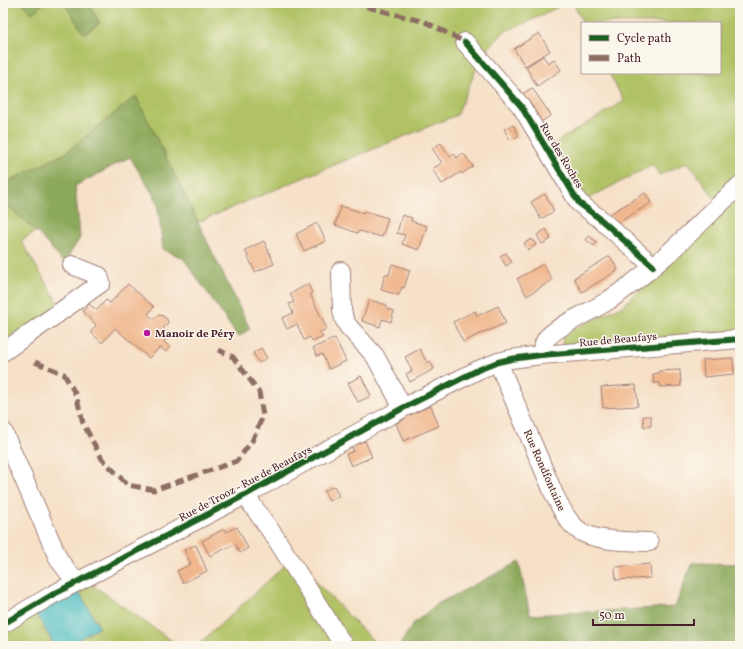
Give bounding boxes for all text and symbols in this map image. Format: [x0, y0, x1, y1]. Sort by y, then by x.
legend [581, 22, 721, 74]
text: Cycle path [617, 31, 672, 47]
text: Path [617, 51, 641, 67]
street label: Rue des Roches [535, 120, 586, 191]
place label: Manoir de Péry [155, 327, 235, 342]
marker: Manoir de Péry [142, 328, 152, 338]
street label: Rue de Beaufays [579, 330, 658, 351]
street label: Rue Rondfontaine [519, 428, 568, 514]
street label: Rue de Trooz - Rue de Beaufays [176, 443, 315, 526]
scale bar [593, 601, 694, 627]
text: 50 m [599, 608, 625, 624]

